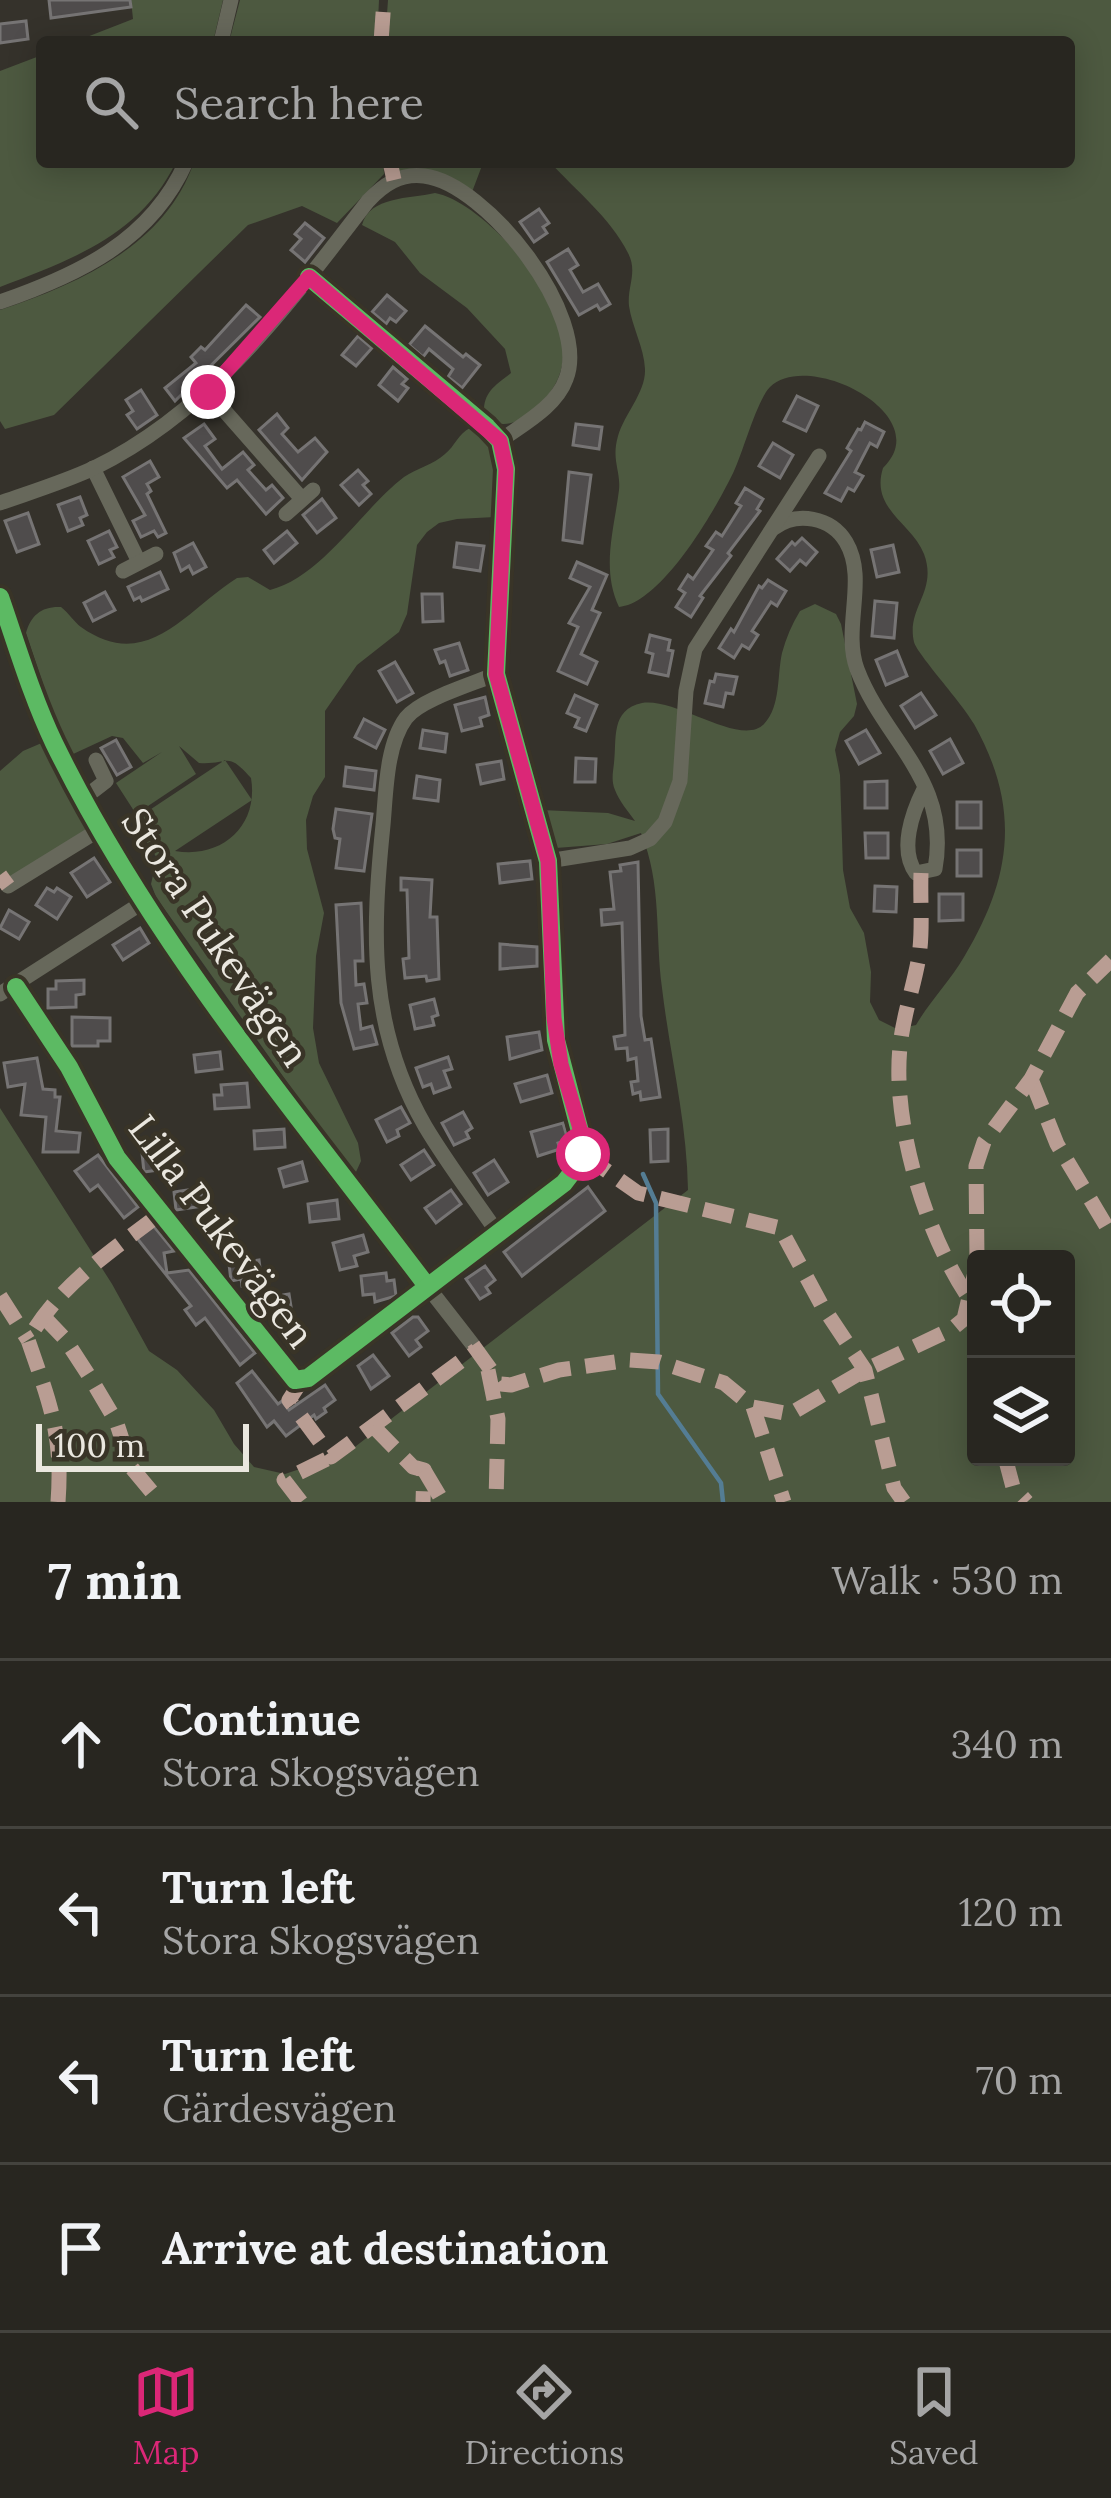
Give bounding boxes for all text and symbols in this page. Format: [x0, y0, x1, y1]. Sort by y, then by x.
search box [36, 36, 1075, 168]
icon: search [78, 69, 144, 135]
text: Search here [174, 74, 424, 131]
route end [181, 365, 235, 419]
street label: Stora Pukevägen [111, 798, 321, 1076]
street label: Lilla Pukevägen [118, 1104, 326, 1358]
route start [556, 1127, 610, 1181]
map controls [967, 1250, 1075, 1466]
button: locate [967, 1250, 1075, 1358]
button: layers [967, 1358, 1075, 1466]
scale bar [36, 1418, 249, 1471]
text: 100 m [54, 1424, 145, 1466]
text: 7 min [48, 1548, 181, 1613]
text: Walk · 530 m [831, 1555, 1063, 1605]
text: Continue [162, 1690, 361, 1747]
icon: ahead [48, 1711, 114, 1777]
text: 340 m [951, 1719, 1063, 1769]
text: Stora Skogsvägen [162, 1747, 480, 1797]
text: Turn left [162, 1858, 355, 1915]
icon: left [48, 1879, 114, 1945]
text: 120 m [959, 1887, 1063, 1937]
text: Stora Skogsvägen [162, 1915, 480, 1965]
text: Turn left [162, 2026, 355, 2083]
icon: left [48, 2047, 114, 2113]
text: 70 m [976, 2055, 1063, 2105]
text: Gärdesvägen [162, 2083, 397, 2133]
icon: arrive [48, 2215, 114, 2281]
text: Arrive at destination [162, 2219, 609, 2276]
tab: Map [132, 2359, 200, 2473]
tab: Directions [465, 2359, 624, 2473]
tab: Saved [889, 2359, 978, 2473]

